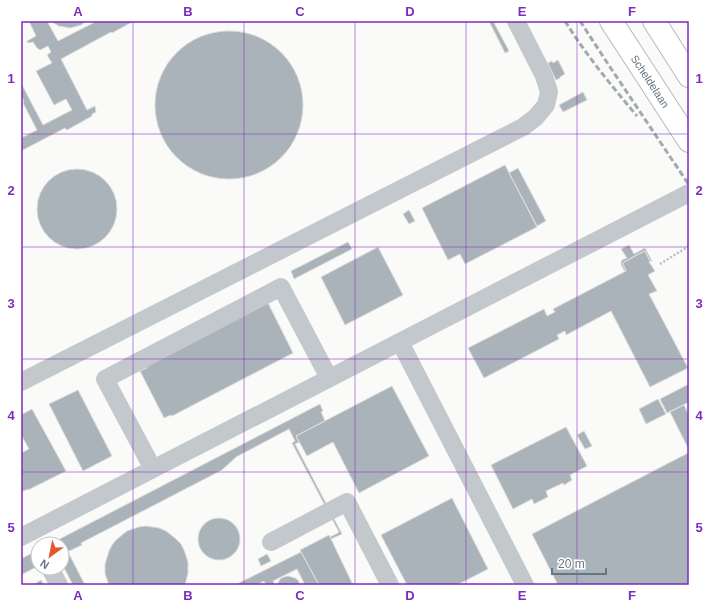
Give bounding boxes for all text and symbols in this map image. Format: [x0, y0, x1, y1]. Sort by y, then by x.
text: A [73, 4, 83, 19]
text: B [183, 4, 193, 19]
text: C [295, 4, 305, 19]
text: D [405, 4, 415, 19]
text: E [518, 4, 527, 19]
text: F [628, 4, 636, 19]
street label: Scheldelaan [629, 53, 672, 110]
text: 1 [7, 71, 15, 86]
text: 1 [695, 71, 703, 86]
text: 2 [7, 183, 15, 198]
text: 2 [695, 183, 703, 198]
text: 3 [7, 296, 15, 311]
text: 3 [695, 296, 703, 311]
text: 4 [7, 408, 15, 423]
text: 4 [695, 408, 703, 423]
text: 5 [7, 520, 15, 535]
text: 5 [695, 520, 703, 535]
north arrow [30, 536, 70, 576]
scale bar [552, 550, 606, 576]
text: N [38, 557, 51, 572]
text: 20 m [558, 557, 585, 571]
text: A [73, 588, 83, 603]
text: B [183, 588, 193, 603]
text: C [295, 588, 305, 603]
text: D [405, 588, 415, 603]
text: E [518, 588, 527, 603]
text: F [628, 588, 636, 603]

